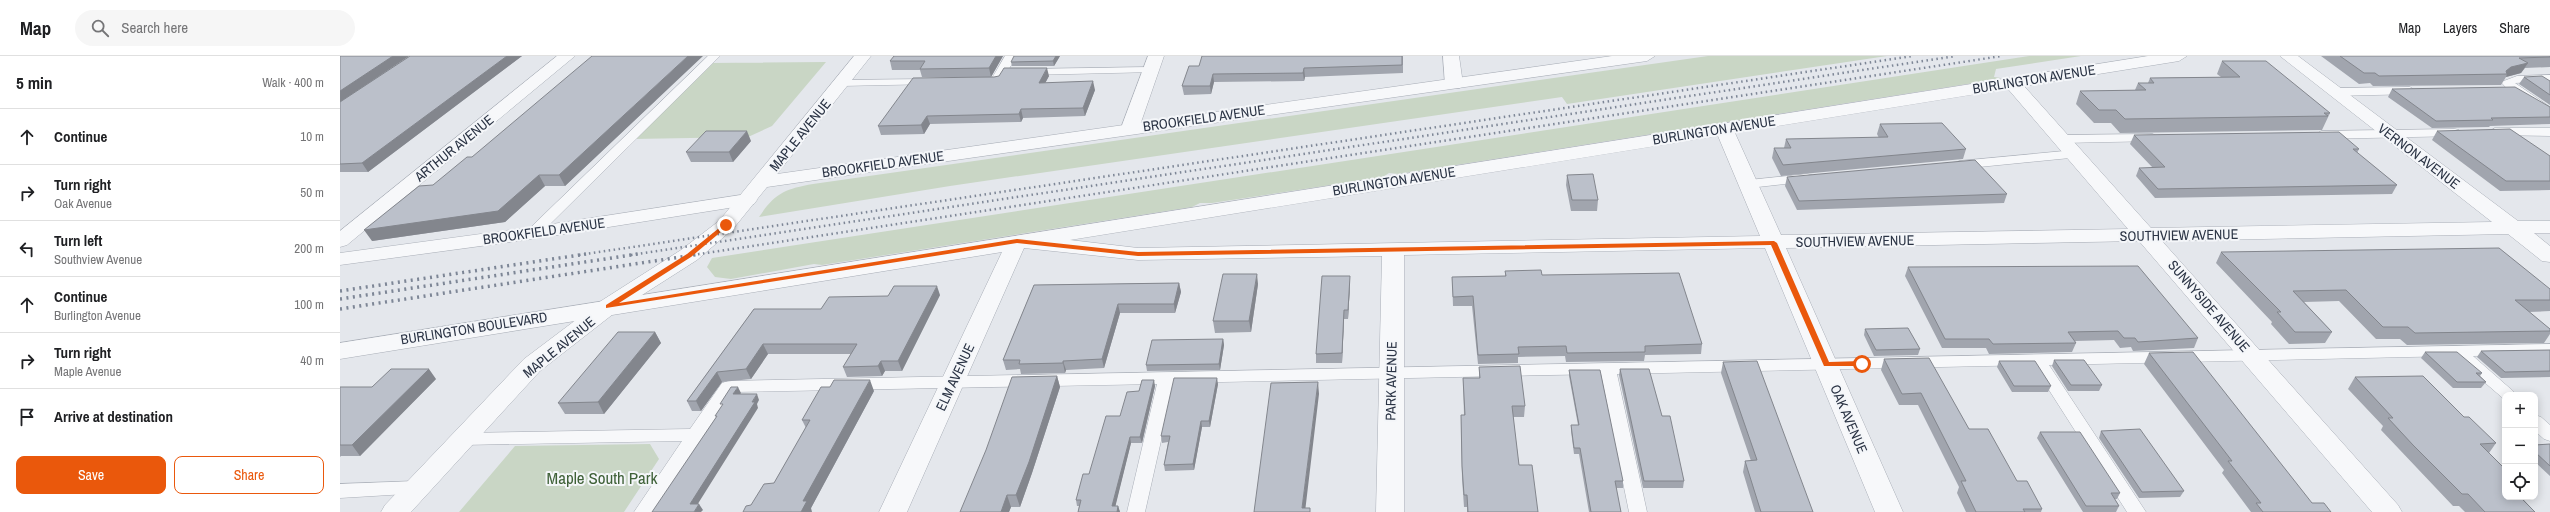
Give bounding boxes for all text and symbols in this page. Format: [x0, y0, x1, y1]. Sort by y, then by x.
search box [75, 10, 355, 46]
text: Map [20, 15, 51, 41]
icon: search [89, 17, 111, 39]
text: Search here [121, 17, 188, 38]
text: Map [2399, 19, 2421, 37]
text: Layers [2443, 19, 2477, 37]
text: Share [2499, 19, 2530, 37]
street label: BURLINGTON AVENUE [1971, 60, 2097, 98]
text: 5 min [16, 71, 52, 94]
text: Walk · 400 m [262, 74, 324, 91]
street label: MAPLE AVENUE [765, 95, 835, 175]
street label: BROOKFIELD AVENUE [1142, 101, 1266, 135]
street label: ARTHUR AVENUE [410, 111, 497, 186]
street label: BURLINGTON AVENUE [1651, 111, 1777, 149]
street label: VERNON AVENUE [2374, 119, 2464, 193]
icon: ahead [16, 126, 38, 148]
text: Continue [54, 126, 107, 147]
text: 10 m [300, 128, 324, 145]
street label: BROOKFIELD AVENUE [821, 147, 945, 181]
street label: BURLINGTON AVENUE [1331, 162, 1457, 200]
text: Turn right [54, 174, 111, 195]
icon: right [16, 182, 38, 204]
text: 50 m [300, 184, 324, 201]
text: Oak Avenue [54, 195, 112, 212]
street label: BROOKFIELD AVENUE [482, 214, 606, 248]
route end [717, 216, 735, 234]
street label: SOUTHVIEW AVENUE [2120, 225, 2238, 245]
text: Turn left [54, 230, 102, 251]
street label: SOUTHVIEW AVENUE [1796, 231, 1914, 251]
icon: left [16, 238, 38, 260]
text: 200 m [294, 240, 324, 257]
text: Southview Avenue [54, 251, 142, 268]
street label: SUNNYSIDE AVENUE [2164, 256, 2254, 356]
text: Continue [54, 286, 107, 307]
icon: ahead [16, 294, 38, 316]
text: 100 m [294, 296, 324, 313]
text: Burlington Avenue [54, 307, 141, 324]
street label: BURLINGTON BOULEVARD [399, 308, 549, 348]
street label: MAPLE AVENUE [519, 312, 599, 382]
street label: ELM AVENUE [932, 340, 978, 414]
street label: PARK AVENUE [1381, 341, 1401, 421]
text: Turn right [54, 342, 111, 363]
icon: right [16, 350, 38, 372]
text: 40 m [300, 352, 324, 369]
route start [1853, 355, 1871, 373]
text: Maple Avenue [54, 363, 121, 380]
street label: OAK AVENUE [1826, 382, 1872, 456]
map controls [2502, 392, 2538, 500]
button: + [2502, 392, 2538, 428]
icon: arrive [16, 406, 38, 428]
text: Arrive at destination [54, 406, 173, 427]
button: − [2502, 428, 2538, 464]
button: Save [16, 456, 166, 494]
button: Share [174, 456, 324, 494]
button: locate [2502, 464, 2538, 500]
park label: Maple South Park [547, 466, 657, 489]

